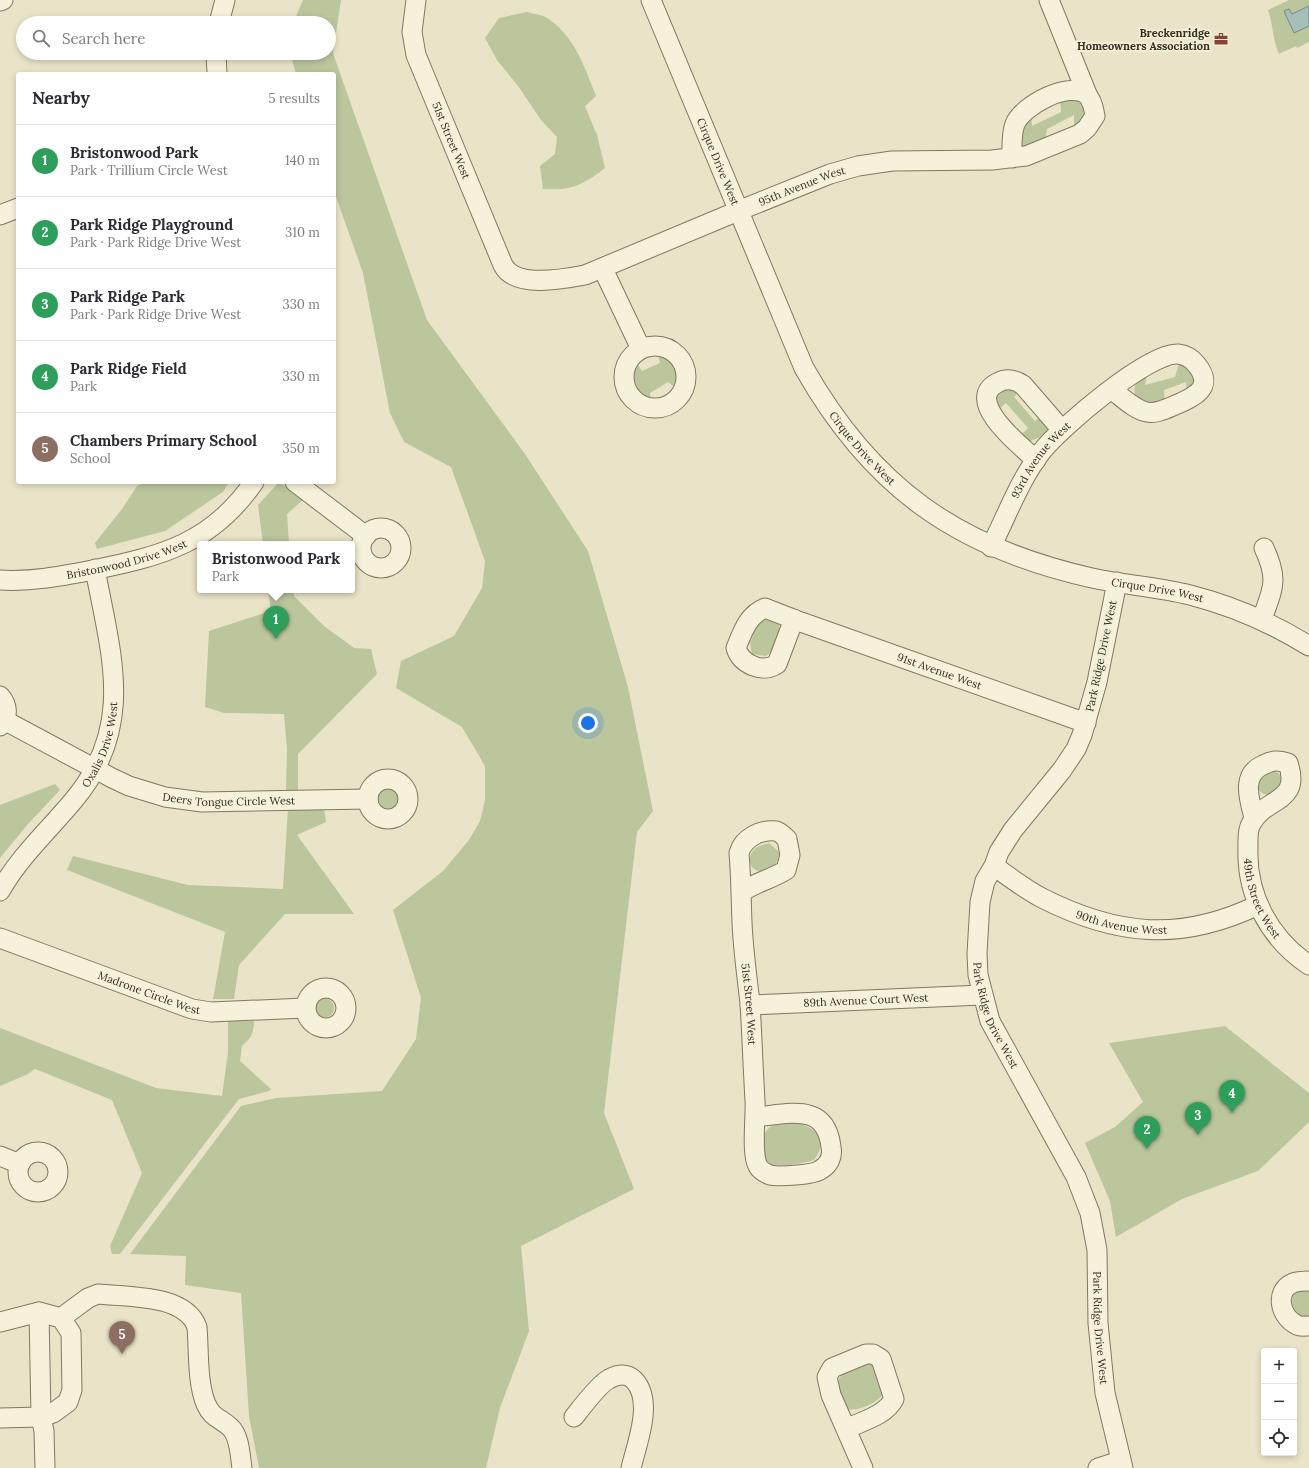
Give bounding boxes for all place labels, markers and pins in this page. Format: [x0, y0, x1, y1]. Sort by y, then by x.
place label: Breckenridge Homeowners Association [1077, 26, 1210, 53]
office icon: Breckenridge Homeowners Association [1213, 31, 1229, 47]
pin: 1 [263, 606, 289, 639]
pin: 4 [1219, 1080, 1245, 1113]
pin: 3 [1185, 1102, 1211, 1135]
pin: 2 [1134, 1116, 1160, 1149]
pin: 5 [109, 1321, 135, 1354]

